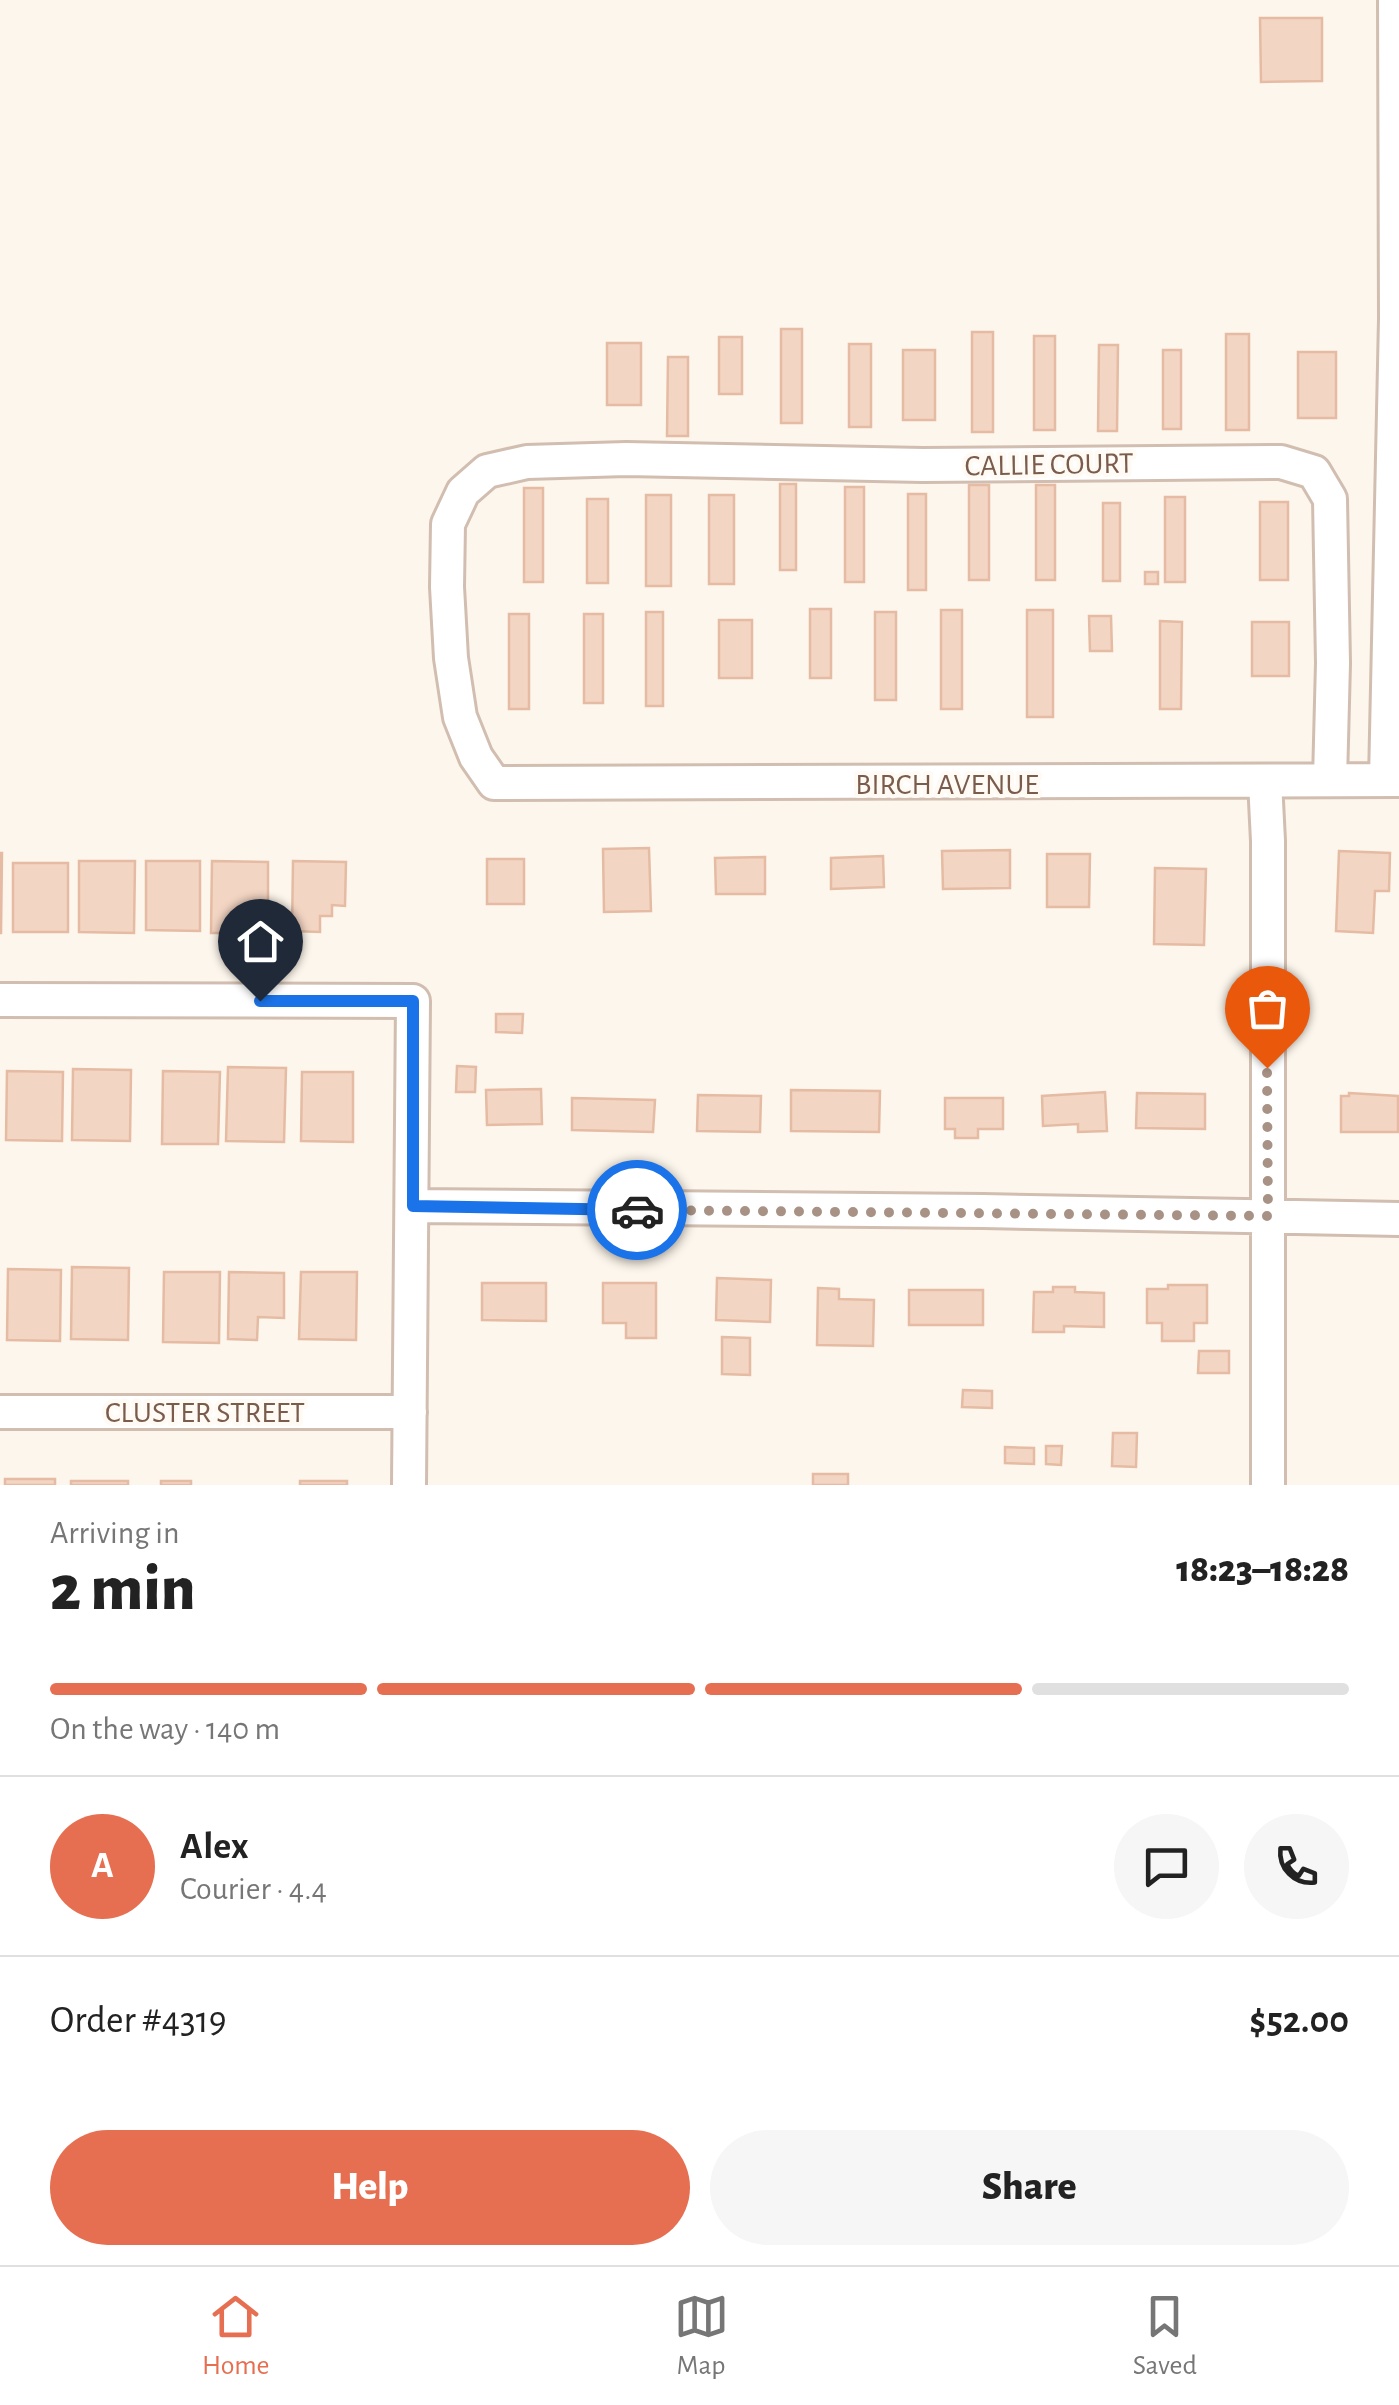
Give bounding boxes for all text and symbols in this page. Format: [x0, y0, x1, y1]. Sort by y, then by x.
street label: CALLIE COURT [964, 449, 1134, 481]
street label: BIRCH AVENUE [855, 770, 1039, 800]
pin [218, 899, 303, 1002]
icon: home [233, 914, 288, 969]
pin [1225, 966, 1310, 1069]
icon: bag [1240, 981, 1295, 1036]
courier [587, 1160, 687, 1260]
icon: car [610, 1183, 665, 1238]
street label: CLUSTER STREET [105, 1398, 305, 1428]
text: Arriving in [50, 1517, 179, 1549]
text: 18:23–18:28 [1176, 1551, 1349, 1589]
text: 2 min [50, 1557, 196, 1622]
text: On the way · 140 m [50, 1713, 280, 1745]
button: chat [1114, 1814, 1219, 1919]
button: phone [1244, 1814, 1349, 1919]
text: Alex [180, 1828, 249, 1866]
text: A [91, 1847, 114, 1885]
text: Courier · 4.4 [180, 1873, 327, 1905]
text: Order #4319 [50, 2002, 227, 2040]
text: $52.00 [1249, 2002, 1349, 2040]
button: Help [50, 2130, 690, 2245]
button: Share [710, 2130, 1349, 2245]
tab: Home [202, 2289, 269, 2383]
tab: Map [674, 2289, 729, 2383]
tab: Saved [1133, 2289, 1197, 2383]

